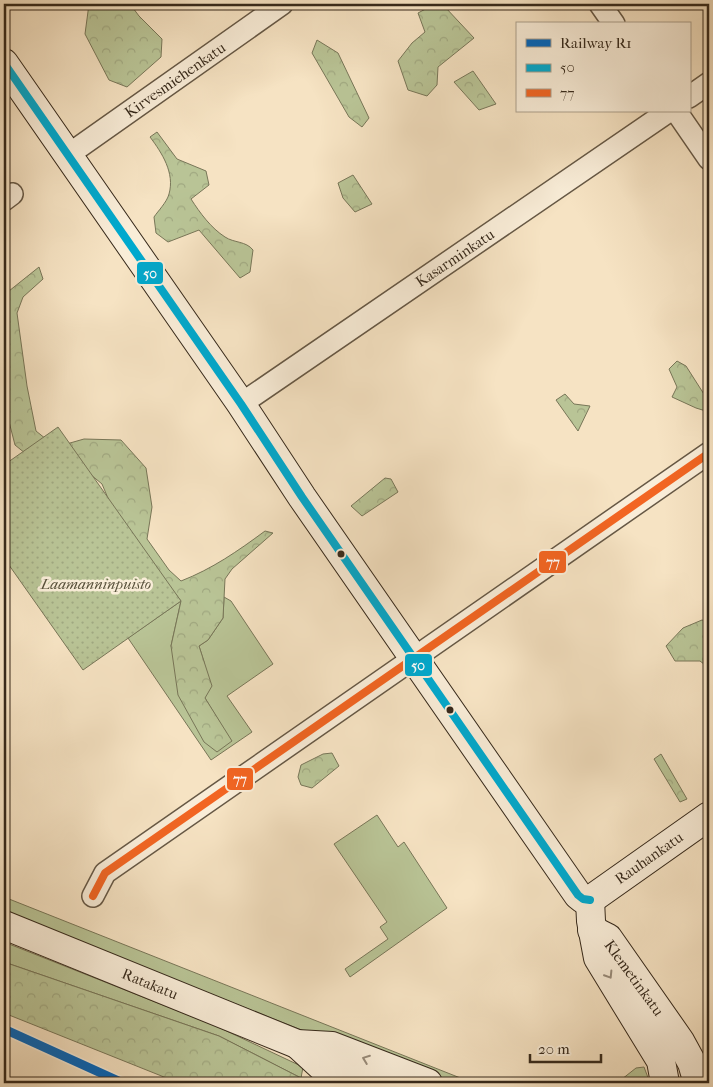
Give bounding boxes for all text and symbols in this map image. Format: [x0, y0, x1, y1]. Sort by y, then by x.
legend [516, 22, 690, 112]
text: Railway R1 [560, 34, 632, 52]
street label: Kirvesmiehenkatu [121, 38, 229, 121]
text: 50 [560, 58, 575, 76]
text: 77 [560, 84, 574, 102]
street label: Kasarminkatu [412, 225, 498, 291]
line badge: 50 [136, 261, 164, 285]
text: 50 [143, 265, 157, 282]
unlabelled marker [336, 549, 346, 559]
line badge: 77 [538, 550, 567, 574]
text: 77 [545, 554, 560, 571]
park label: Laamanninpuisto [40, 575, 151, 593]
line badge: 50 [404, 653, 433, 677]
text: 50 [411, 657, 425, 674]
unlabelled marker [445, 705, 455, 715]
line badge: 77 [226, 767, 254, 791]
text: 77 [232, 771, 247, 788]
street label: Rauhankatu [611, 828, 687, 888]
street label: Klemetinkatu [601, 937, 668, 1020]
street label: Ratakatu [119, 965, 181, 1004]
one-way arrow [603, 970, 612, 979]
scale bar [530, 1032, 602, 1064]
text: 20 m [538, 1040, 570, 1058]
one-way arrow [362, 1055, 371, 1065]

